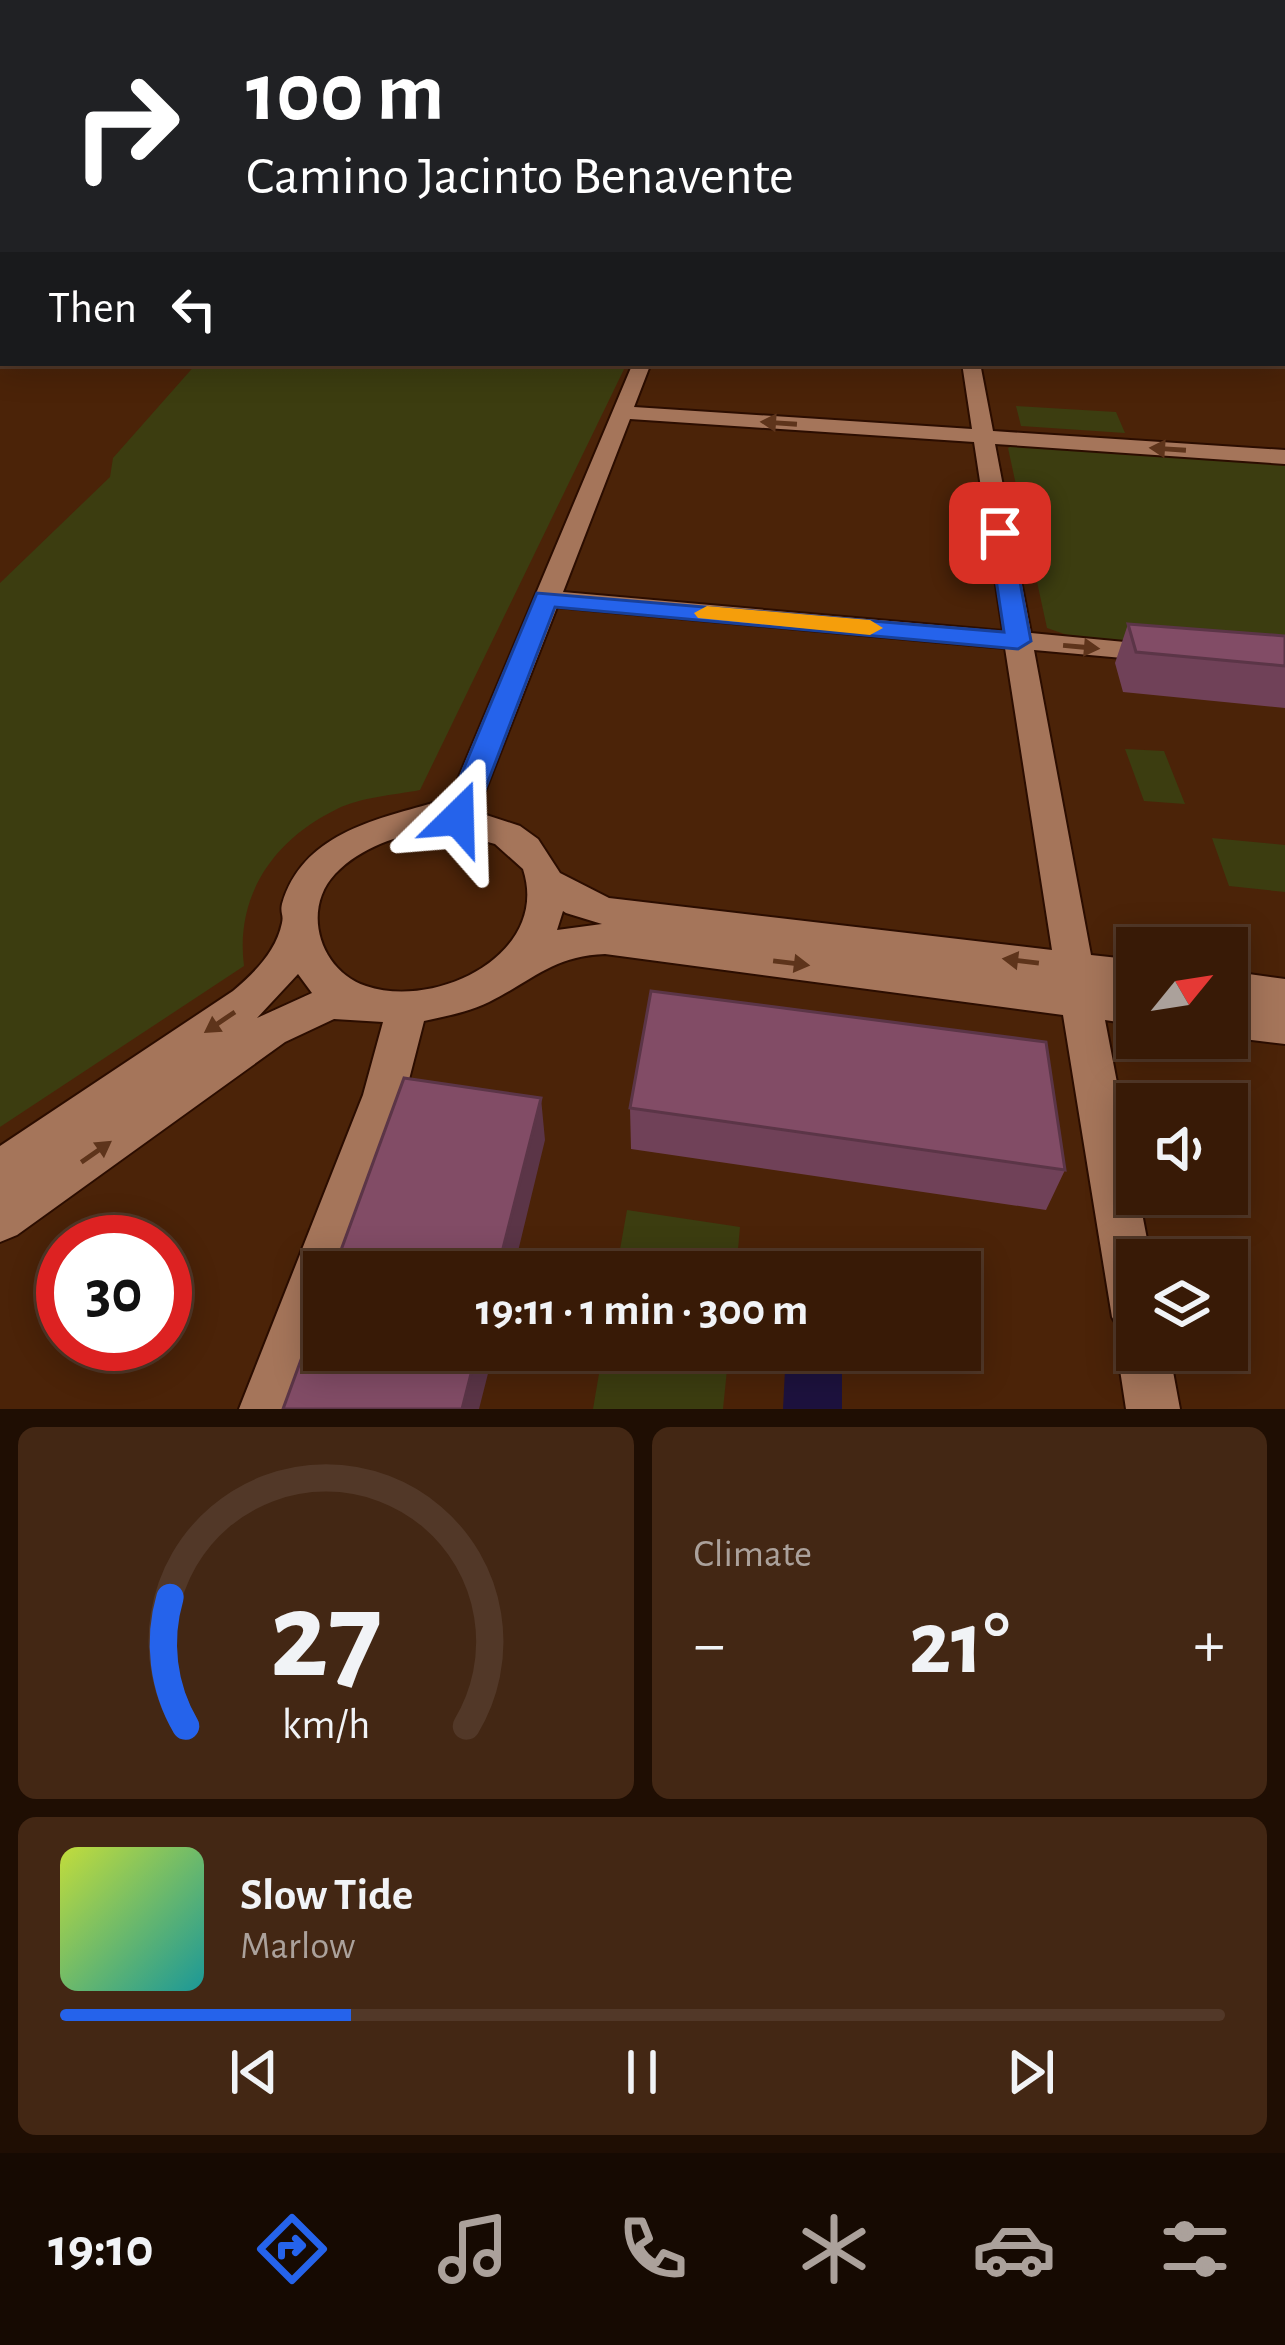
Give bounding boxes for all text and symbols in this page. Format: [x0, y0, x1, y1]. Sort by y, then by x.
icon: right [48, 48, 204, 204]
text: 100 m [246, 52, 444, 136]
text: Camino Jacinto Benavente [246, 150, 794, 204]
icon: left [161, 276, 227, 342]
text: Then [48, 286, 137, 331]
one-way arrow [760, 413, 797, 432]
one-way arrow [1149, 440, 1186, 459]
pin [949, 482, 1051, 584]
icon: arrive [967, 500, 1033, 566]
one-way arrow [1063, 638, 1100, 657]
position arrow [395, 755, 521, 881]
north arrow [1116, 927, 1248, 1059]
map controls [1116, 927, 1248, 1371]
one-way arrow [1002, 952, 1039, 971]
one-way arrow [773, 954, 810, 973]
one-way arrow [204, 1009, 236, 1032]
button: sound [1116, 1083, 1248, 1215]
one-way arrow [80, 1141, 112, 1164]
speed limit sign: 30 [36, 1215, 192, 1371]
button: layers [1116, 1239, 1248, 1371]
text: 19:11 · 1 min · 300 m [476, 1288, 808, 1333]
text: Climate [694, 1535, 812, 1574]
text: 27 [269, 1575, 382, 1700]
text: 21° [909, 1600, 1010, 1690]
text: − [694, 1612, 725, 1678]
text: + [1193, 1612, 1225, 1678]
text: km/h [282, 1704, 370, 1747]
text: Slow Tide [240, 1873, 413, 1918]
text: Marlow [240, 1927, 355, 1966]
icon: previous [221, 2039, 287, 2105]
icon: pause [609, 2039, 675, 2105]
icon: next [998, 2039, 1064, 2105]
icon: directions [250, 2207, 334, 2291]
icon: music [431, 2207, 515, 2291]
icon: phone [611, 2207, 695, 2291]
icon: climate [792, 2207, 876, 2291]
icon: car [972, 2207, 1056, 2291]
icon: filters [1153, 2207, 1237, 2291]
text: 19:10 [48, 2222, 154, 2276]

